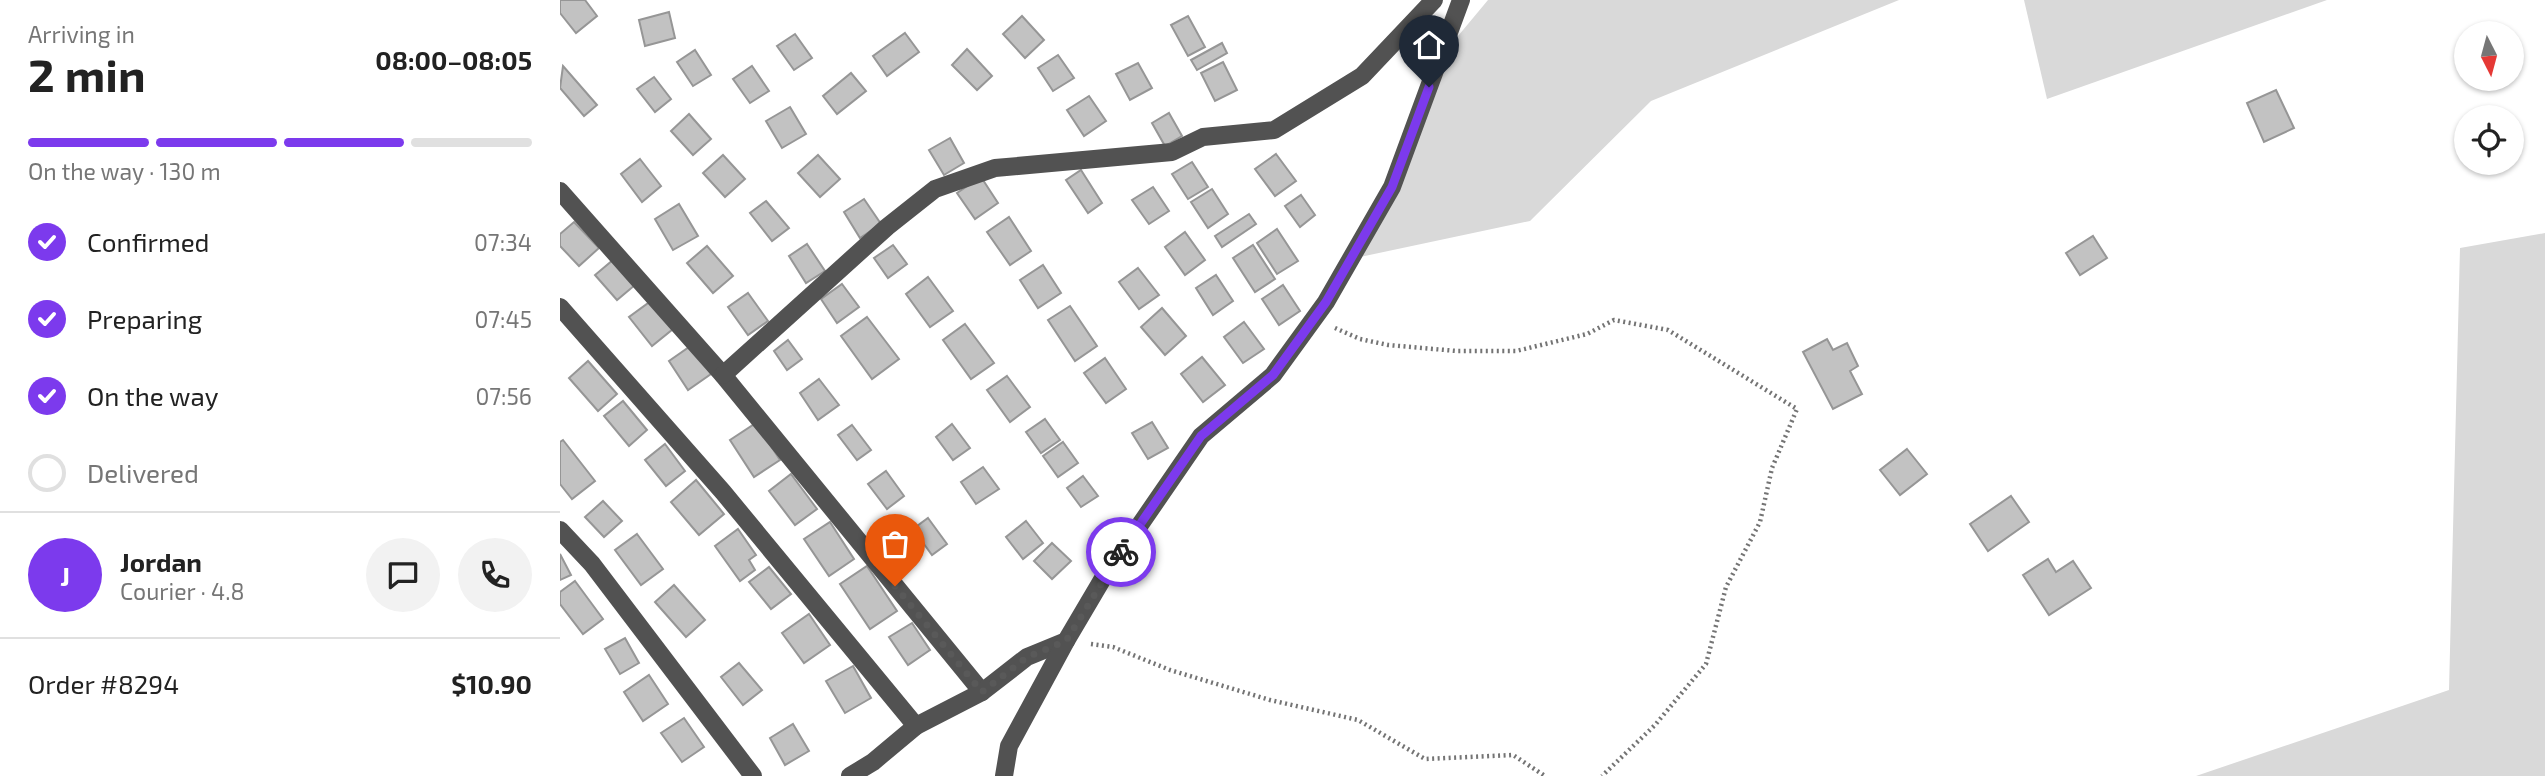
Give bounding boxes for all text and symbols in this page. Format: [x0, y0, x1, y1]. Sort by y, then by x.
pin [1399, 15, 1459, 87]
text: Arriving in [28, 20, 135, 48]
north arrow [2454, 21, 2524, 91]
map controls [2454, 21, 2524, 175]
icon: home [1410, 26, 1448, 64]
text: 08:00–08:05 [375, 44, 532, 75]
text: 2 min [28, 46, 146, 101]
button: locate [2454, 105, 2524, 175]
text: On the way · 130 m [28, 157, 221, 185]
icon: check [28, 223, 66, 261]
text: Confirmed [87, 226, 210, 257]
text: 07:34 [474, 228, 532, 256]
icon: check [28, 300, 66, 338]
text: Preparing [87, 303, 202, 334]
text: 07:45 [474, 305, 532, 333]
icon: check [28, 377, 66, 415]
text: On the way [87, 380, 218, 411]
text: 07:56 [475, 382, 532, 410]
text: Delivered [87, 457, 199, 488]
pin [865, 514, 925, 586]
courier [1086, 517, 1156, 587]
icon: bag [876, 525, 914, 563]
icon: bike [1102, 533, 1140, 571]
button: chat [366, 538, 440, 612]
button: phone [458, 538, 532, 612]
text: Jordan [120, 546, 202, 577]
text: J [60, 560, 70, 591]
text: Courier · 4.8 [120, 577, 244, 605]
text: Order #8294 [28, 668, 179, 699]
text: $10.90 [451, 668, 532, 699]

